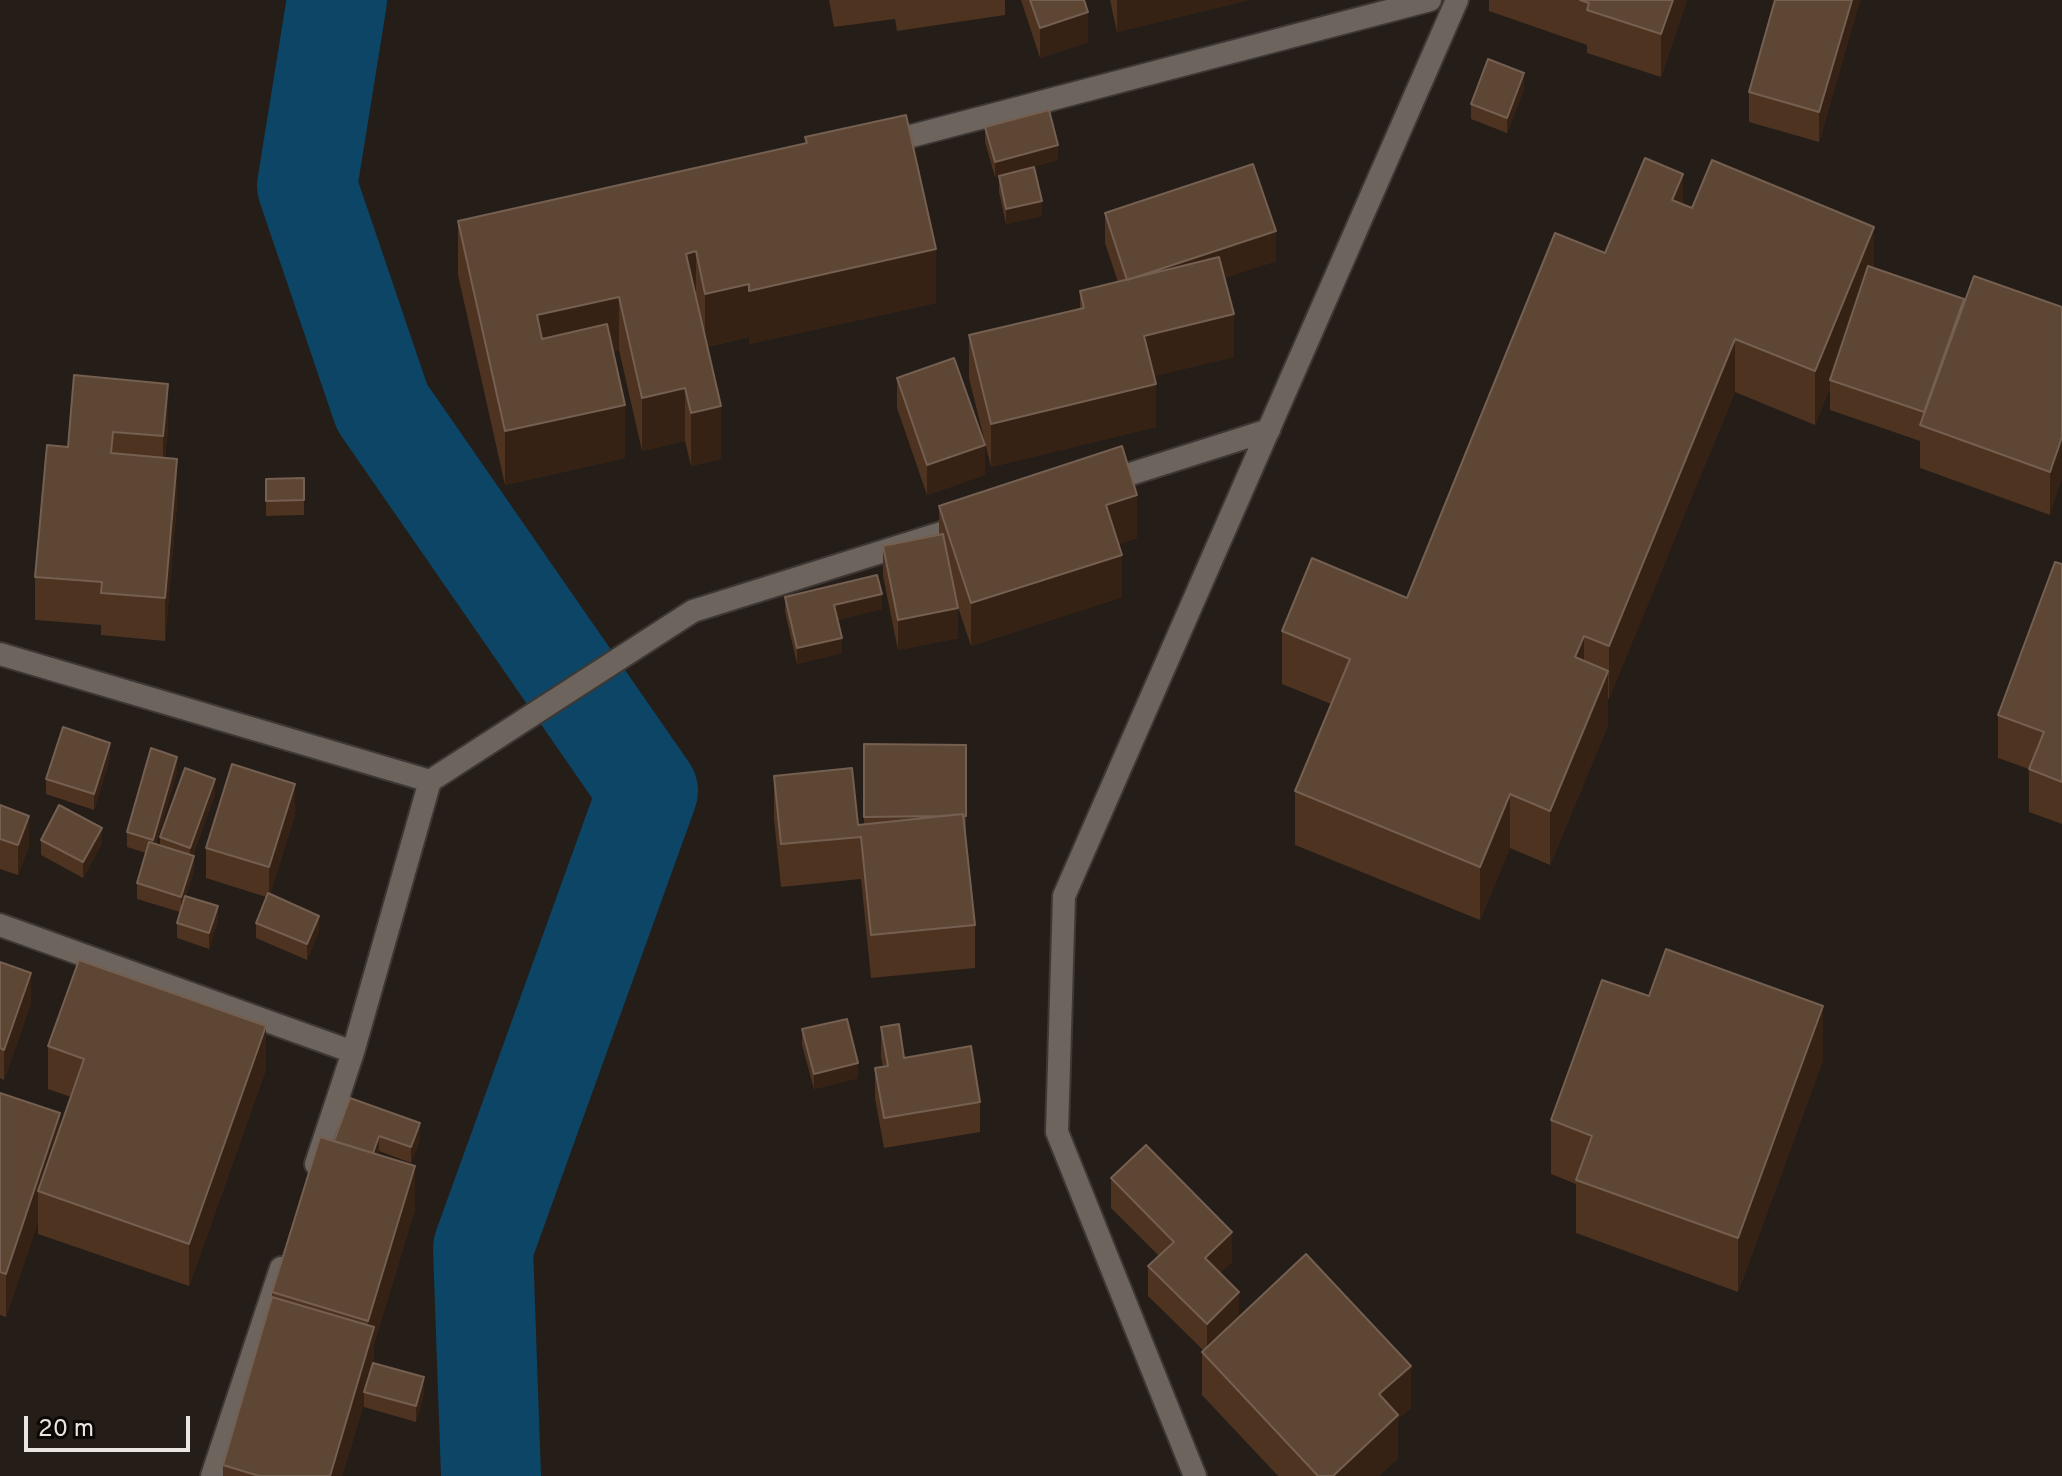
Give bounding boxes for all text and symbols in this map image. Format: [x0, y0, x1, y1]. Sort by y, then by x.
scale bar [28, 1400, 194, 1450]
text: 20 m [38, 1415, 94, 1445]

